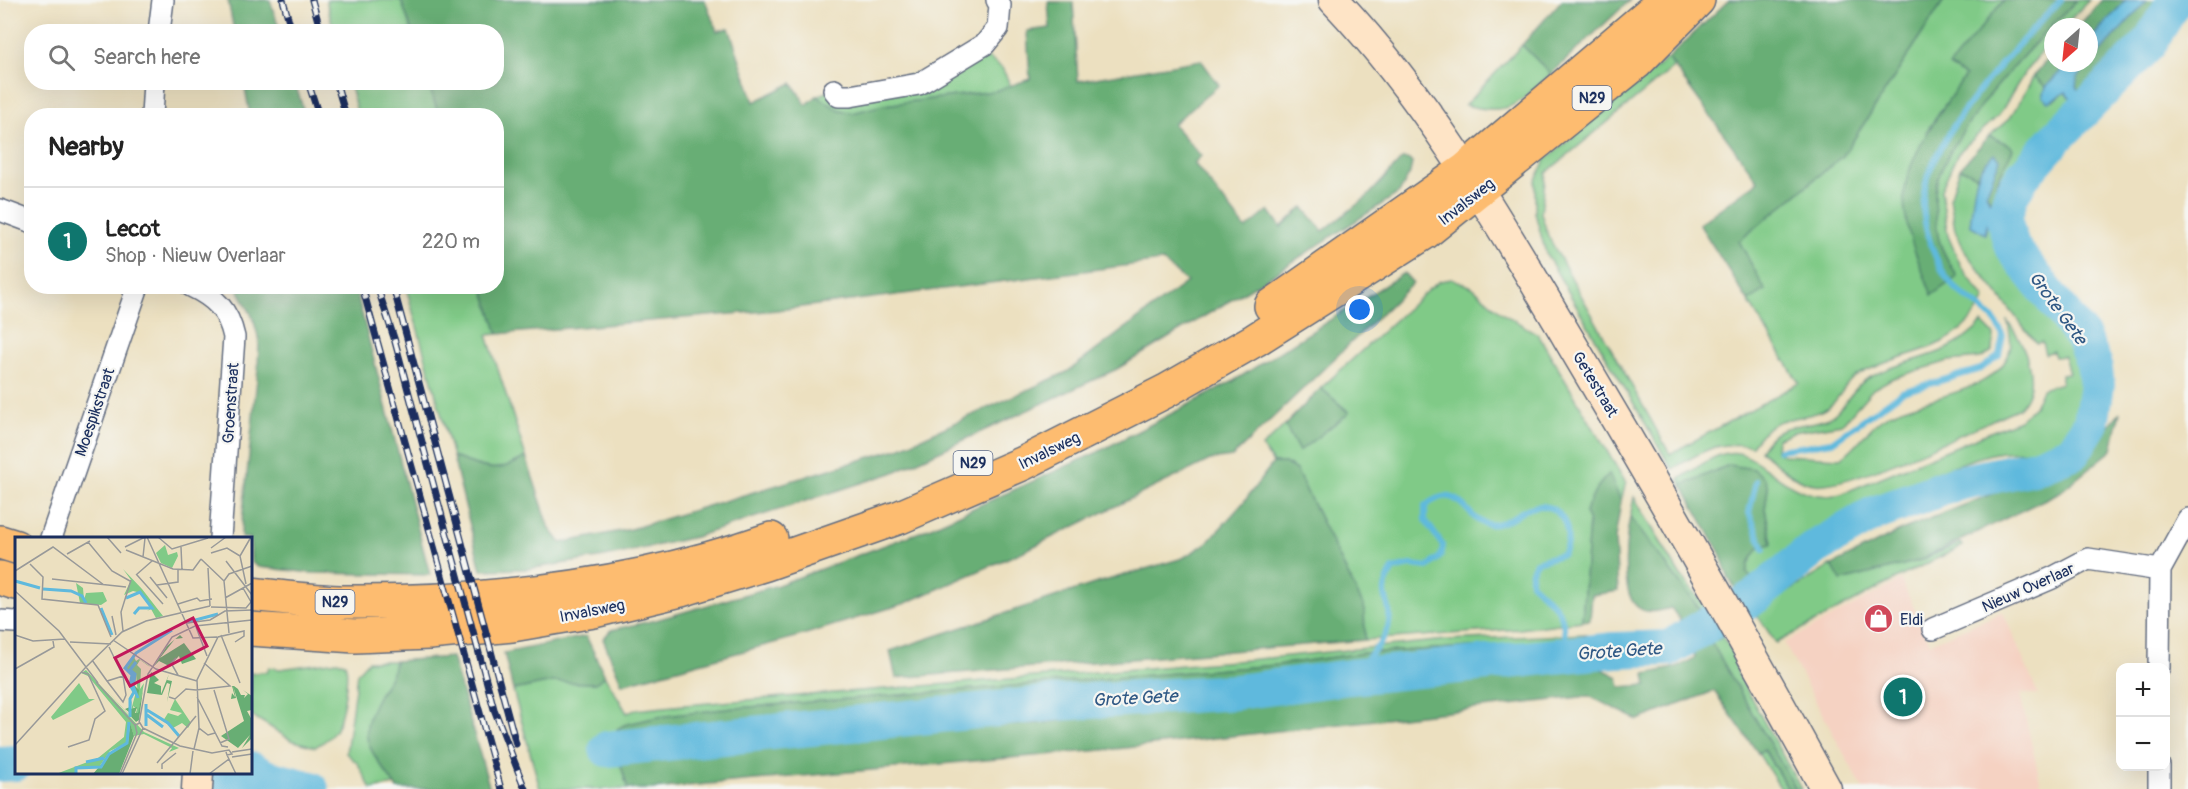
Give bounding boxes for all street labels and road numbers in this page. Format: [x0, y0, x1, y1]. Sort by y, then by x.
road number: N29 [1572, 86, 1612, 110]
street label: Invalsweg [1434, 174, 1499, 230]
street label: Getestraat [1568, 348, 1623, 421]
street label: Groenstraat [218, 361, 244, 444]
street label: Moespikstraat [70, 365, 120, 459]
street label: Invalsweg [1015, 427, 1083, 474]
road number: N29 [954, 451, 992, 475]
street label: Nieuw Overlaar [1979, 558, 2078, 617]
road number: N29 [316, 590, 354, 614]
street label: Invalsweg [558, 595, 626, 627]

